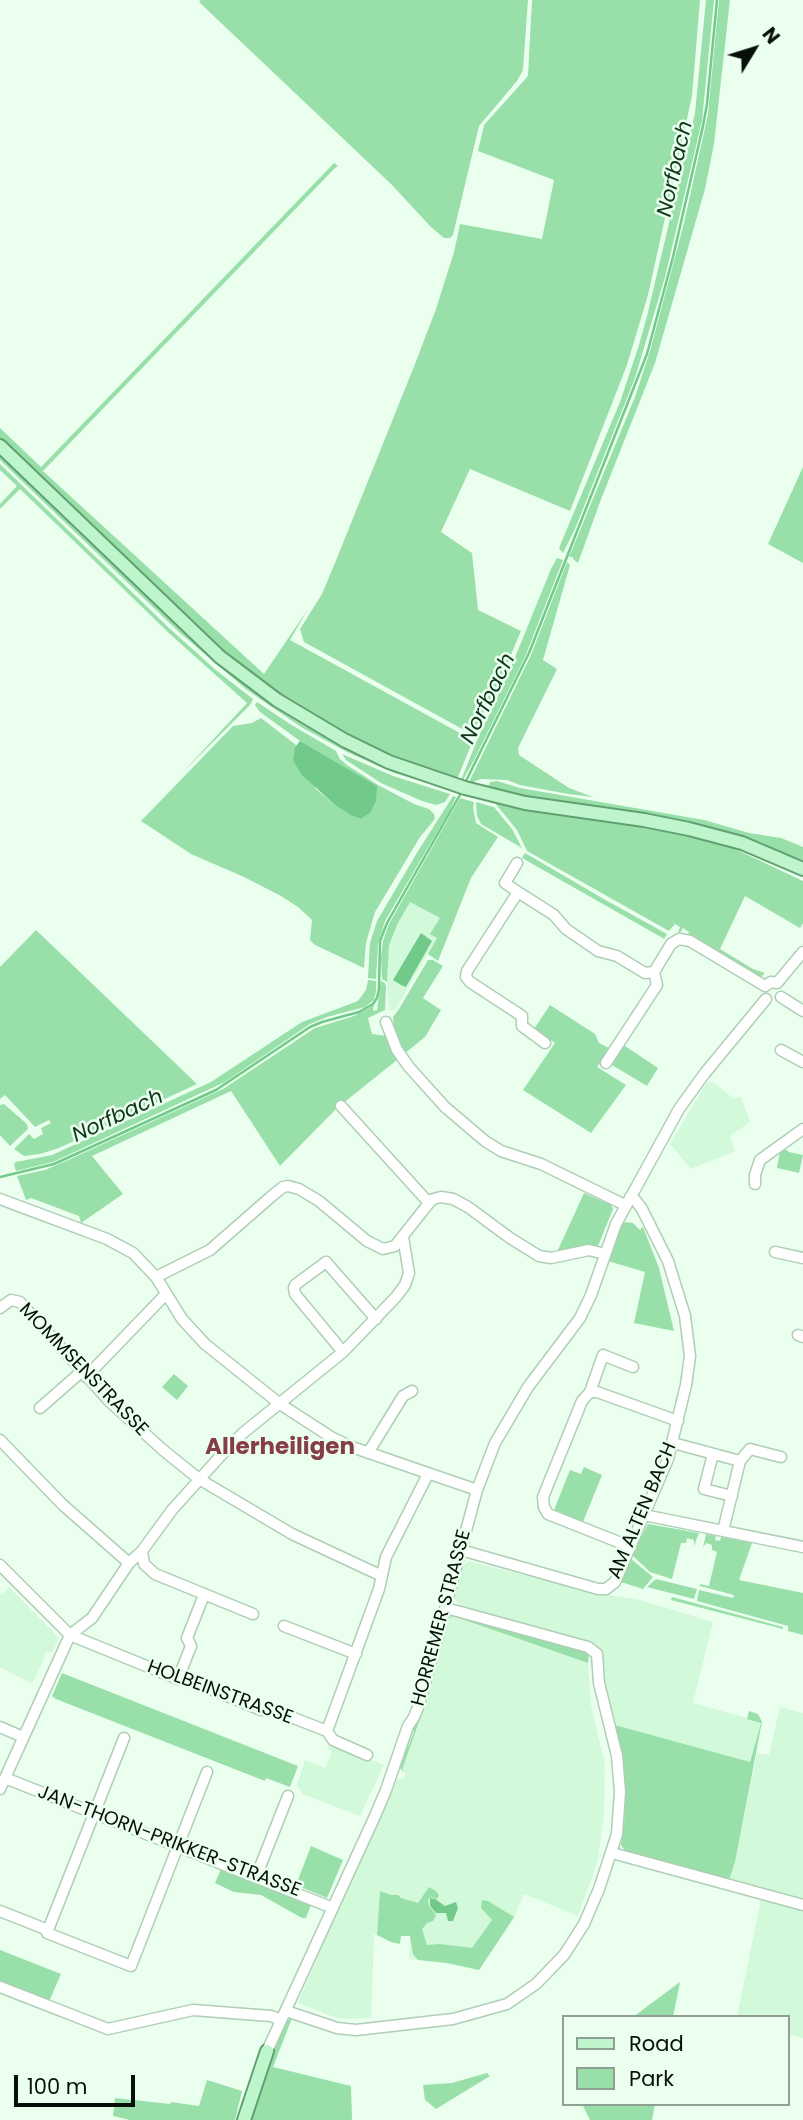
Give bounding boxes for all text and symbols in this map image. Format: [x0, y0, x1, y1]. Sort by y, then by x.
north arrow [719, 14, 789, 84]
text: N [756, 22, 786, 50]
water label: Norfbach [653, 119, 699, 219]
water label: Norfbach [456, 650, 522, 748]
water label: Norfbach [68, 1085, 168, 1149]
street label: MOMMSENSTRASSE [14, 1299, 152, 1441]
district label: Allerheiligen [205, 1434, 355, 1462]
street label: AM ALTEN BACH [604, 1439, 682, 1583]
street label: HORREMER STRASSE [407, 1527, 477, 1709]
street label: HOLBEINSTRASSE [144, 1656, 296, 1730]
street label: JAN-THORN-PRIKKER-STRASSE [34, 1781, 304, 1903]
legend [562, 2015, 789, 2106]
text: Road [629, 2029, 684, 2058]
scale bar [18, 2060, 138, 2104]
text: Park [629, 2064, 674, 2093]
text: 100 m [27, 2072, 87, 2101]

